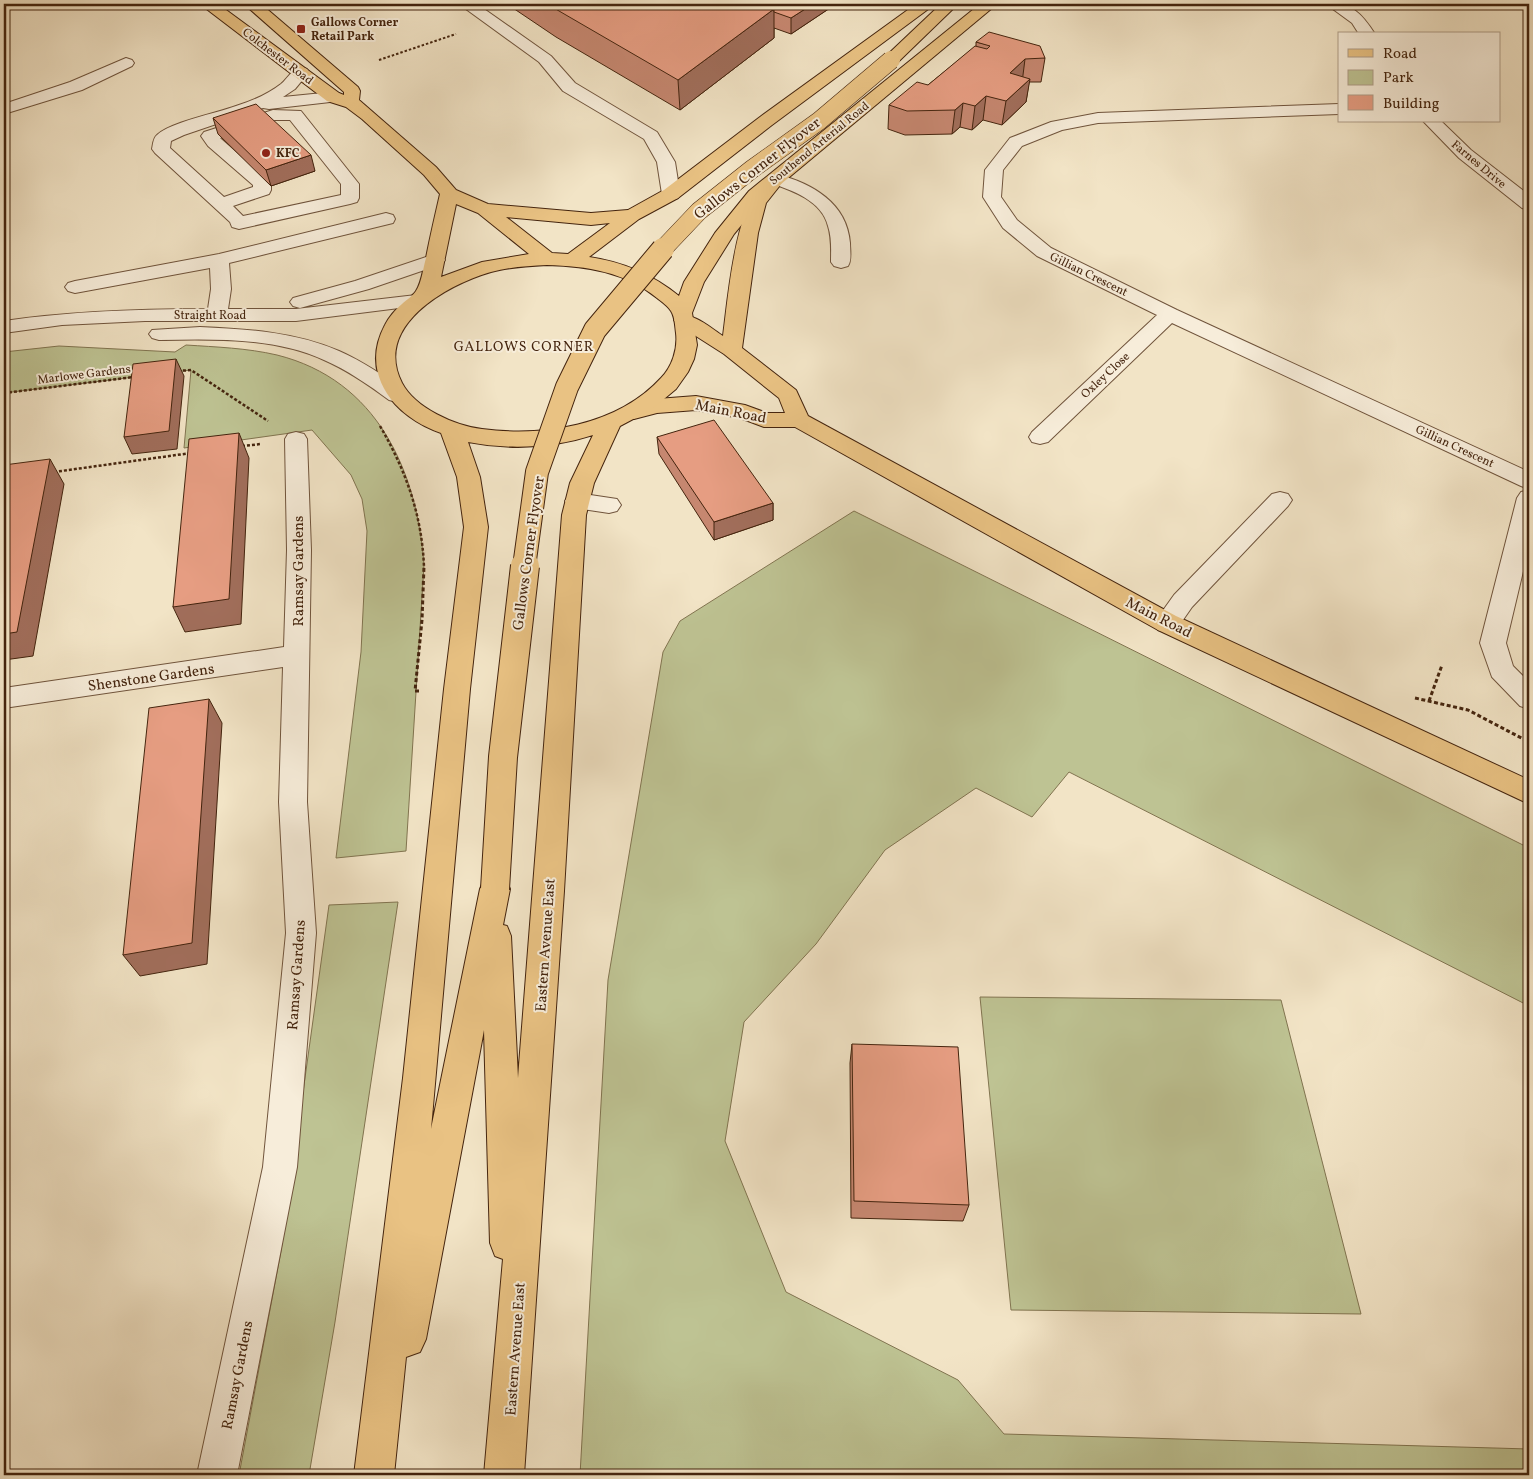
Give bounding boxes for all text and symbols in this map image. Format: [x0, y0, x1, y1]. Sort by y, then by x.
place label: Gallows Corner Retail Park [311, 15, 398, 45]
marker: Gallows Corner Retail Park [295, 23, 307, 35]
street label: Colchester Road [239, 25, 316, 89]
legend [1338, 32, 1500, 122]
text: Road [1383, 44, 1417, 65]
text: Park [1383, 68, 1414, 89]
text: Building [1383, 94, 1440, 115]
street label: Southend Arterial Road [766, 98, 873, 189]
street label: Gallows Corner Flyover [690, 113, 826, 225]
street label: Farnes Drive [1448, 137, 1509, 193]
place label: KFC [276, 146, 300, 162]
marker: KFC [260, 147, 272, 159]
street label: Gillian Crescent [1047, 249, 1130, 301]
street label: Straight Road [174, 308, 246, 324]
district label: GALLOWS CORNER [454, 338, 594, 357]
street label: Oxley Close [1078, 349, 1134, 403]
street label: Marlowe Gardens [37, 361, 132, 389]
street label: Main Road [693, 395, 768, 430]
street label: Gillian Crescent [1413, 422, 1496, 472]
street label: Gallows Corner Flyover [508, 475, 551, 632]
street label: Ramsay Gardens [289, 516, 310, 626]
street label: Main Road [1122, 593, 1195, 644]
street label: Shenstone Gardens [87, 659, 216, 698]
street label: Eastern Avenue East [531, 878, 562, 1012]
street label: Ramsay Gardens [283, 919, 312, 1031]
street label: Eastern Avenue East [501, 1282, 532, 1416]
street label: Ramsay Gardens [218, 1319, 259, 1432]

